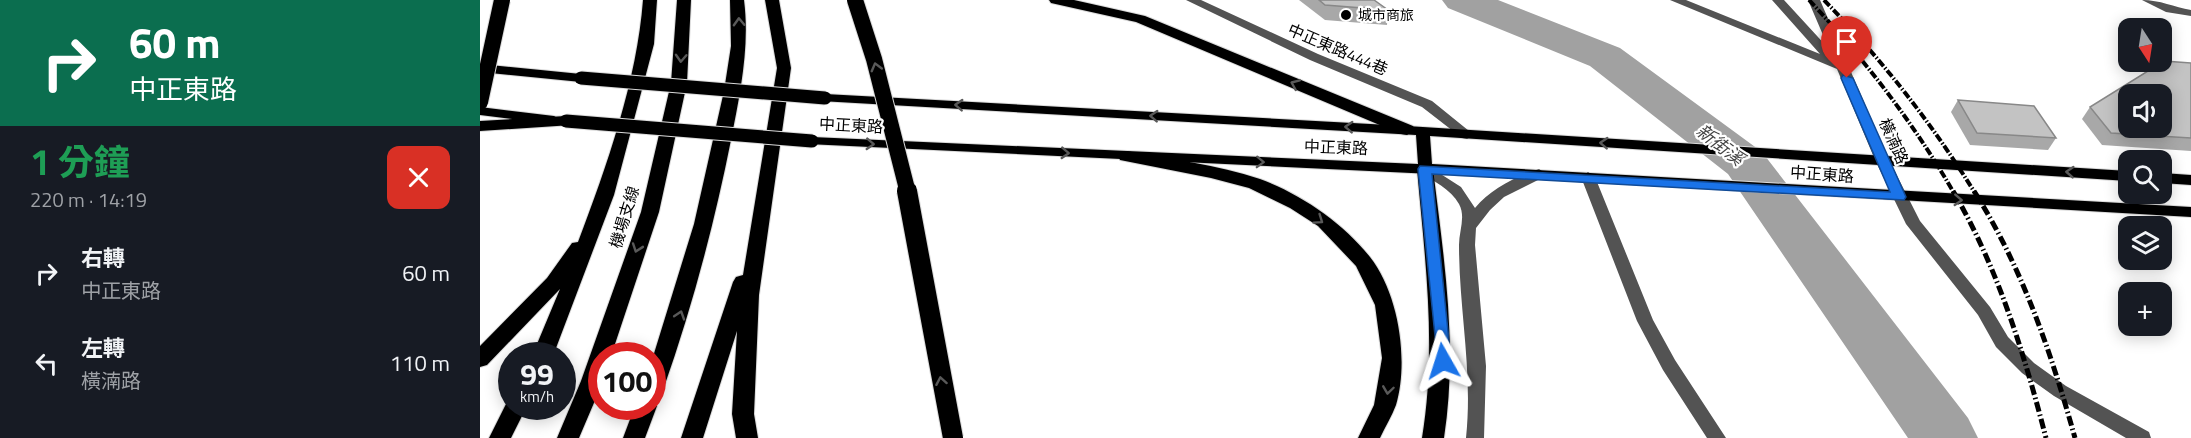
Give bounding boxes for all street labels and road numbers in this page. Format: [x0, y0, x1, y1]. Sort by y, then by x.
street label: 中正東路444巷 [1284, 17, 1392, 81]
street label: 中正東路 [818, 111, 884, 139]
street label: 橫湳路 [1873, 114, 1915, 168]
street label: 中正東路 [1304, 134, 1368, 160]
street label: 中正東路 [1789, 160, 1855, 188]
street label: 機場支線 [603, 183, 645, 251]

